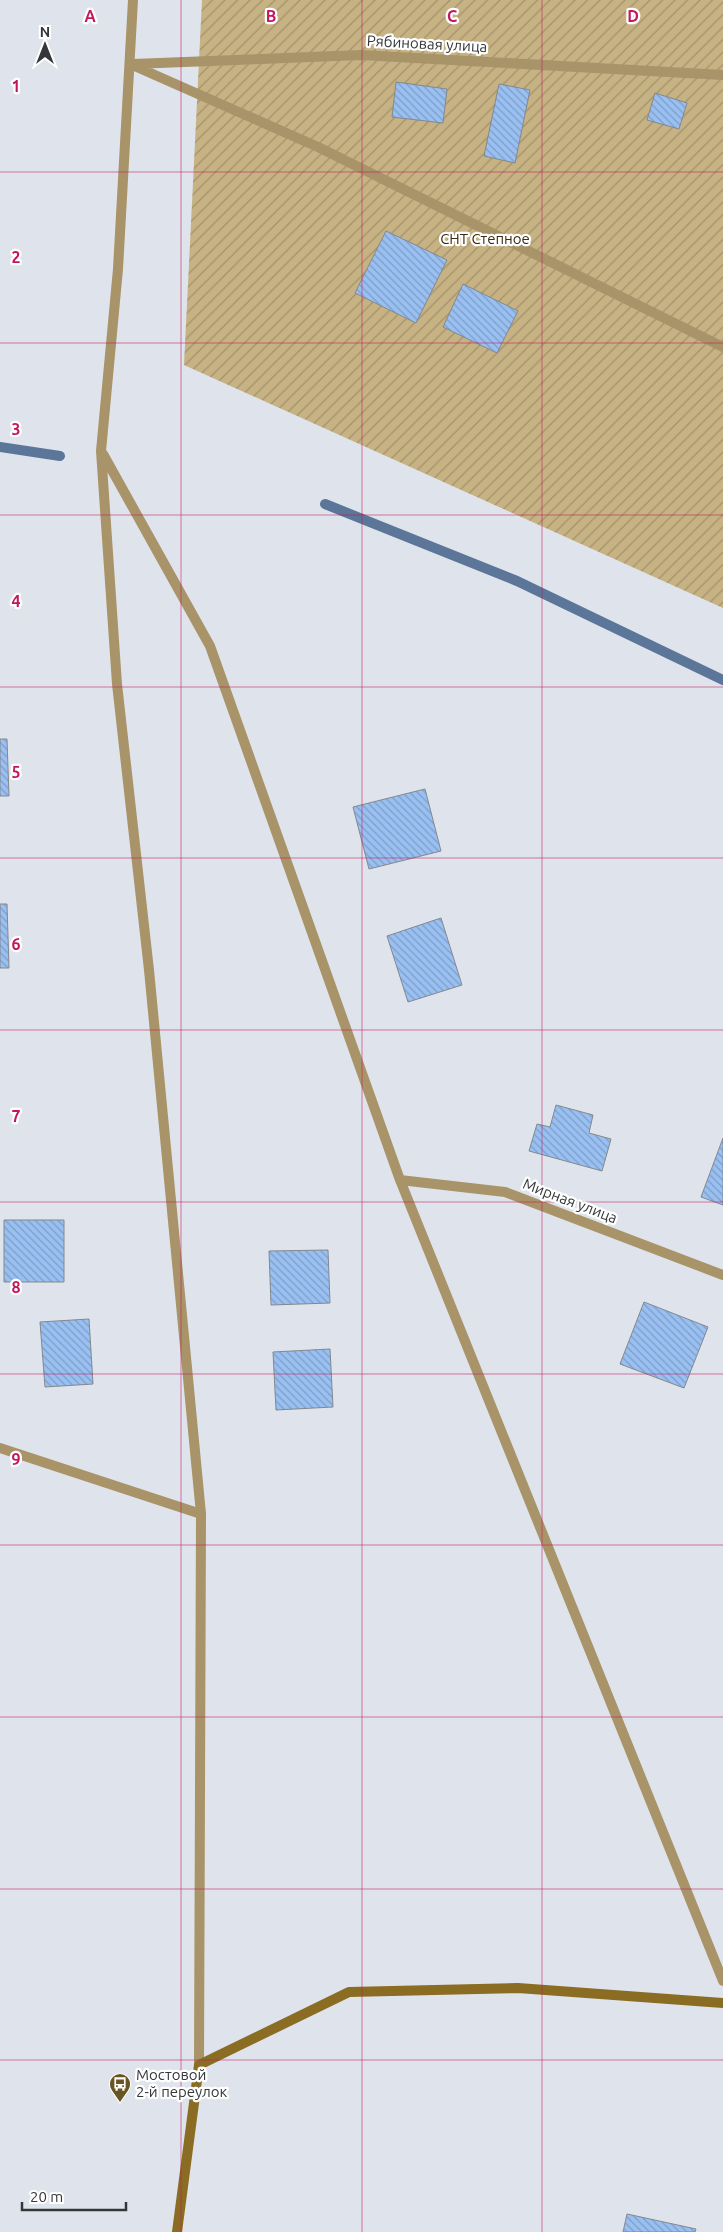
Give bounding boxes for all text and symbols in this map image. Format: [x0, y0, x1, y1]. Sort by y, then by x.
text: A [84, 7, 96, 25]
text: B [266, 7, 276, 25]
text: C [447, 7, 457, 25]
text: D [627, 7, 639, 25]
north arrow [20, 20, 70, 70]
text: N [40, 24, 50, 40]
street label: Рябиновая улица [366, 32, 488, 55]
text: 1 [11, 77, 21, 95]
park label: СНТ Степное [440, 230, 530, 247]
text: 2 [11, 248, 21, 266]
text: 3 [11, 420, 21, 438]
text: 4 [11, 592, 21, 610]
text: 5 [11, 763, 21, 781]
text: 6 [11, 935, 21, 953]
text: 7 [11, 1107, 21, 1125]
street label: Мирная улица [521, 1175, 620, 1226]
text: 8 [11, 1278, 21, 1296]
text: 9 [11, 1450, 21, 1468]
place label: Мостовой 2-й переулок [136, 2066, 228, 2100]
bus stop icon: Мостовой 2-й переулок [108, 2072, 132, 2103]
scale bar [22, 2180, 126, 2212]
text: 20 m [30, 2188, 63, 2205]

